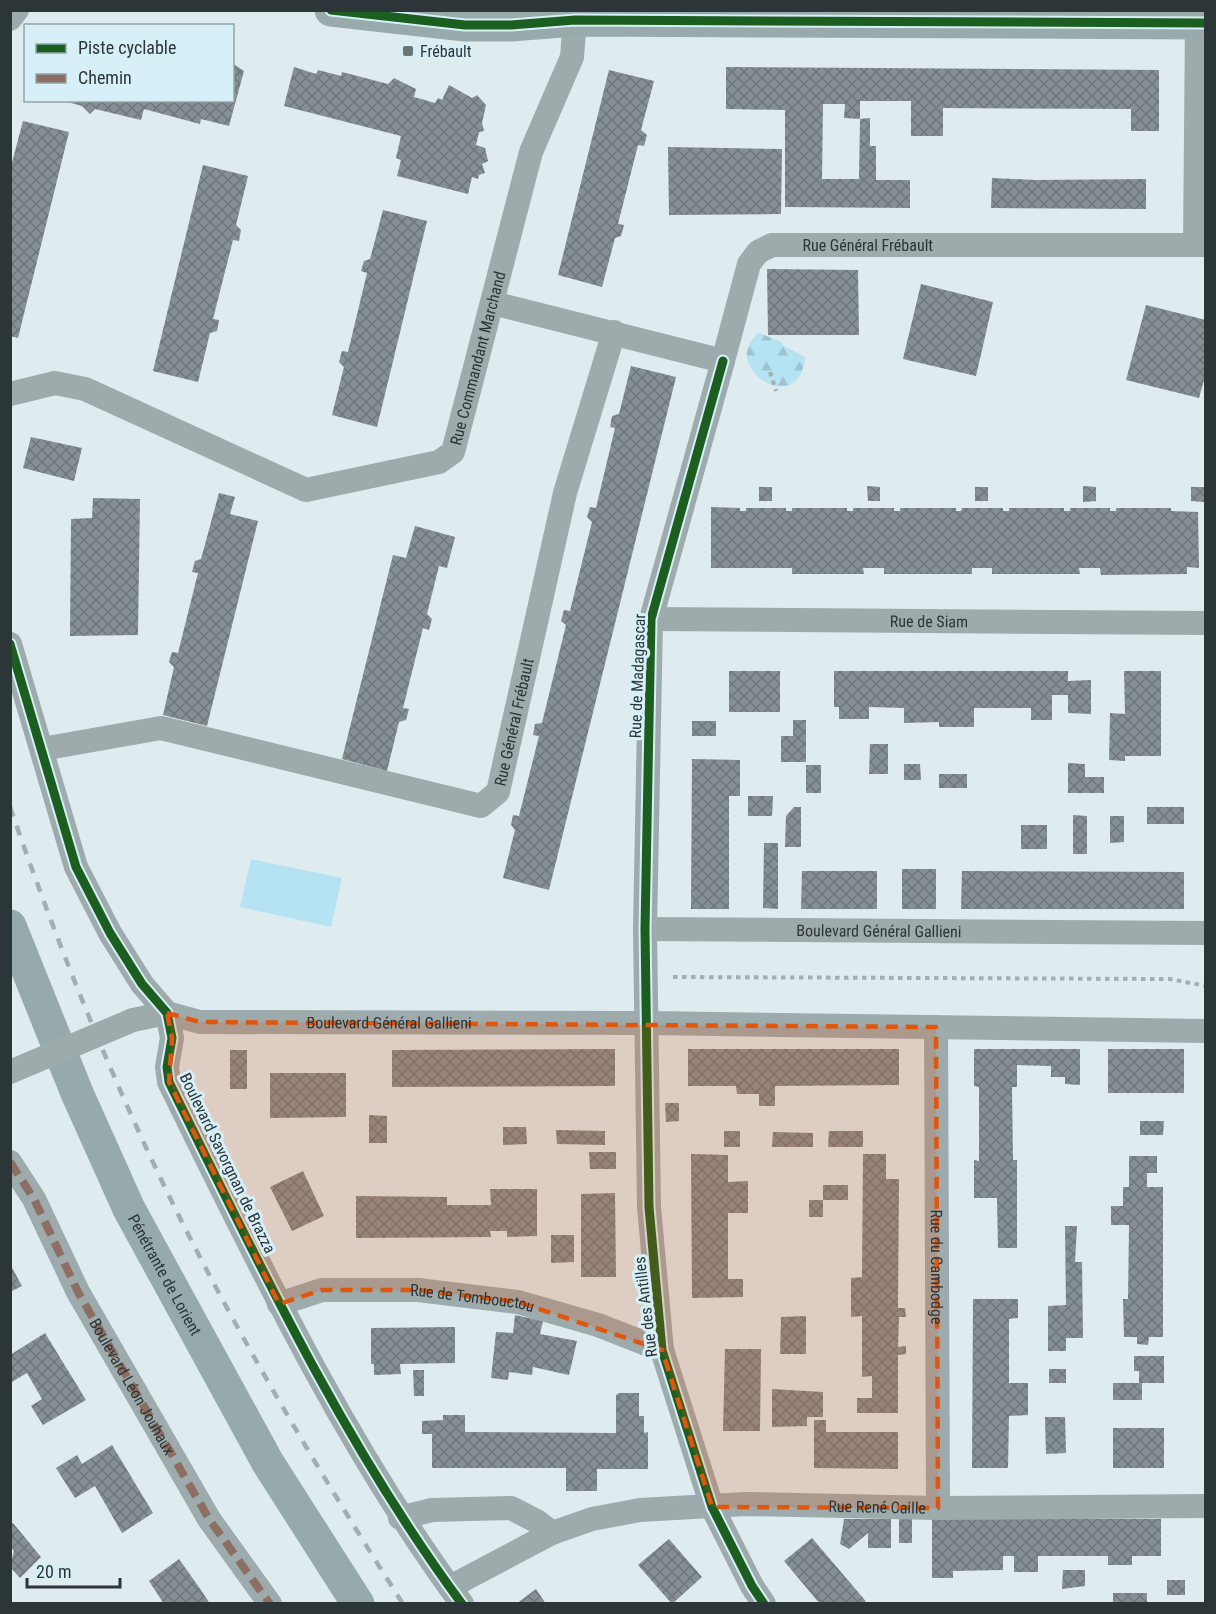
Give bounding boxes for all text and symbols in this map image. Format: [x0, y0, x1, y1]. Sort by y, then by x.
legend [24, 24, 234, 102]
text: Piste cyclable [78, 37, 176, 58]
place label: Frébault [420, 42, 472, 61]
marker: Frébault [401, 44, 415, 58]
text: Chemin [78, 67, 132, 88]
street label: Rue Général Frébault [802, 236, 933, 255]
street label: Rue Commandant Marchand [446, 269, 510, 447]
street label: Rue de Siam [890, 612, 968, 631]
street label: Rue de Madagascar [626, 613, 649, 739]
street label: Rue Général Frébault [491, 656, 538, 788]
street label: Boulevard Général Gallieni [796, 921, 962, 941]
street label: Boulevard Général Gallieni [306, 1013, 472, 1033]
street label: Boulevard Savorgnan de Brazza [176, 1070, 280, 1256]
street label: Rue du Cambodge [927, 1210, 946, 1324]
street label: Pénétrante de Lorient [124, 1211, 206, 1339]
street label: Rue des Antilles [630, 1255, 661, 1358]
street label: Rue de Tombouctou [410, 1281, 537, 1316]
street label: Boulevard Léon Jouhaux [85, 1315, 179, 1458]
street label: Rue René Caille [828, 1497, 926, 1518]
scale bar [27, 1551, 120, 1589]
text: 20 m [36, 1561, 71, 1582]

